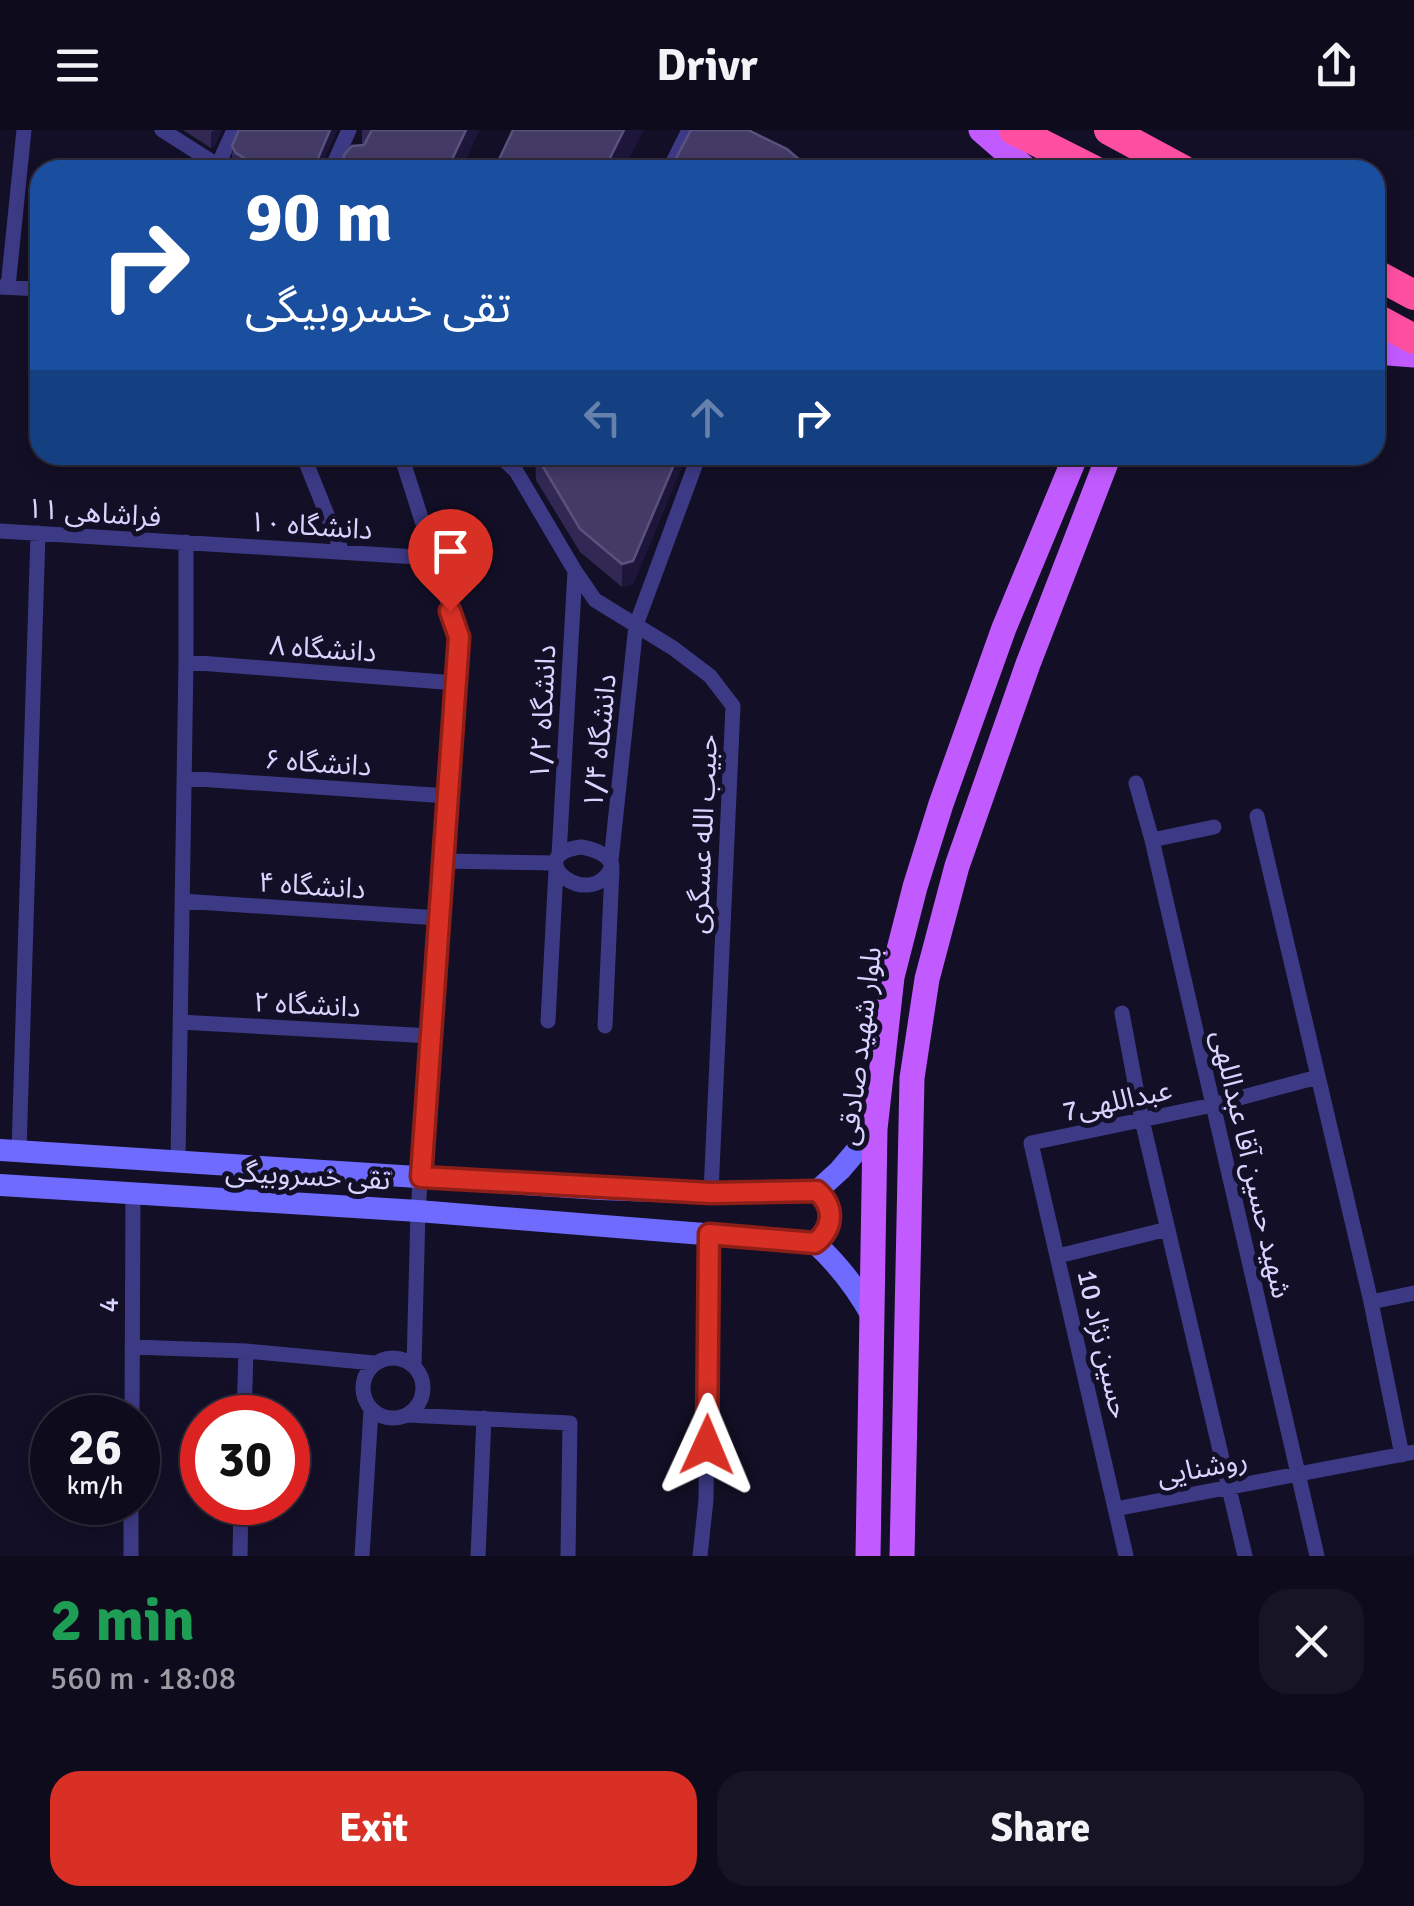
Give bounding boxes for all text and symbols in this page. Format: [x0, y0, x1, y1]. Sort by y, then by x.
icon: menu [50, 38, 105, 93]
text: Drivr [656, 38, 758, 93]
icon: share [1309, 38, 1364, 93]
text: 90 m [245, 174, 393, 260]
icon: right [80, 200, 210, 330]
text: تقی خسروبیگی [245, 280, 511, 335]
icon: left [575, 390, 630, 445]
icon: ahead [680, 390, 735, 445]
icon: right [785, 390, 840, 445]
street label: فراشاهی ۱۱ [26, 491, 162, 535]
street label: دانشگاه ۱۰ [248, 505, 374, 547]
pin [408, 509, 493, 612]
icon: arrive [423, 524, 478, 579]
street label: دانشگاه ۸ [268, 628, 378, 670]
street label: دانشگاه ۱/۲ [522, 644, 564, 780]
street label: دانشگاه ۱/۴ [576, 672, 624, 810]
street label: حبیب الله عسگری [681, 733, 725, 935]
street label: دانشگاه ۶ [263, 742, 373, 784]
street label: دانشگاه ۴ [257, 865, 367, 907]
street label: بلوار شهید صادقی [831, 945, 889, 1147]
street label: دانشگاه ۲ [252, 985, 361, 1025]
street label: شهید حسین آقا عبداللهی [1204, 1027, 1298, 1302]
street label: عبداللهی7 [1059, 1073, 1175, 1129]
street label: تقی خسروبیگی [224, 1155, 392, 1197]
street label: حسین نژاد 10 [1069, 1267, 1137, 1422]
street label: 4 [92, 1297, 126, 1313]
position arrow [655, 1393, 759, 1497]
speed limit sign: 30 [180, 1395, 310, 1525]
text: 26 [68, 1417, 122, 1479]
street label: روشنایی [1154, 1443, 1250, 1493]
text: km/h [67, 1470, 123, 1501]
text: 2 min [50, 1584, 195, 1658]
button: close [1259, 1589, 1364, 1694]
text: 560 m · 18:08 [50, 1659, 236, 1698]
button: Exit [50, 1771, 697, 1886]
button: Share [717, 1771, 1364, 1886]

